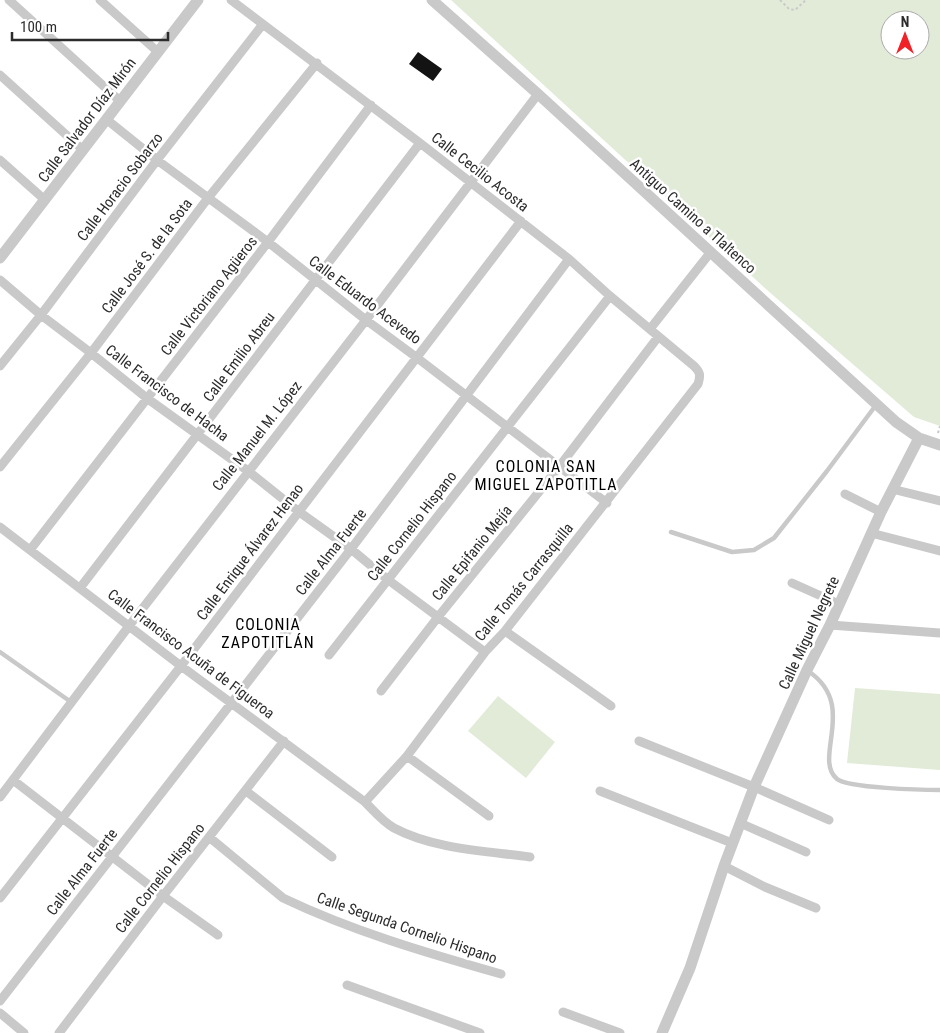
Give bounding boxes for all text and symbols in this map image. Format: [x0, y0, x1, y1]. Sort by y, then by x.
scale bar [12, 10, 169, 42]
north arrow [880, 10, 930, 60]
text: N [901, 14, 909, 30]
text: 100 m [20, 18, 57, 36]
street label: Calle Salvador Díaz Mirón [34, 54, 140, 186]
street label: Calle Cecilio Acosta [428, 128, 532, 216]
street label: Calle Horacio Sobarzo [73, 129, 167, 245]
street label: Antiguo Camino a Tlaltenco [626, 155, 760, 277]
street label: Calle José S. de la Sota [98, 195, 196, 317]
street label: Calle Victoriano Agüeros [157, 233, 261, 359]
street label: Calle Eduardo Acevedo [305, 252, 425, 348]
street label: Calle Emilio Abreu [199, 309, 279, 405]
street label: Calle Francisco de Hacha [102, 341, 232, 445]
street label: Calle Manuel M. López [209, 378, 305, 494]
district label: COLONIA SAN MIGUEL ZAPOTITLA [474, 457, 618, 494]
street label: Calle Cornelio Hispano [363, 467, 461, 585]
street label: Calle Enrique Álvarez Henao [193, 480, 307, 624]
street label: Calle Epifanio Mejía [428, 502, 516, 604]
street label: Calle Alma Fuerte [292, 505, 370, 599]
street label: Calle Tomás Carrasquilla [471, 519, 577, 645]
street label: Calle Miguel Negrete [775, 573, 843, 693]
street label: Calle Francisco Acuña de Figueroa [104, 585, 278, 723]
district label: COLONIA ZAPOTITLÁN [221, 615, 315, 652]
street label: Calle Cornelio Hispano [111, 819, 209, 937]
street label: Calle Alma Fuerte [43, 825, 121, 919]
street label: Calle Segunda Cornelio Hispano [314, 889, 500, 967]

